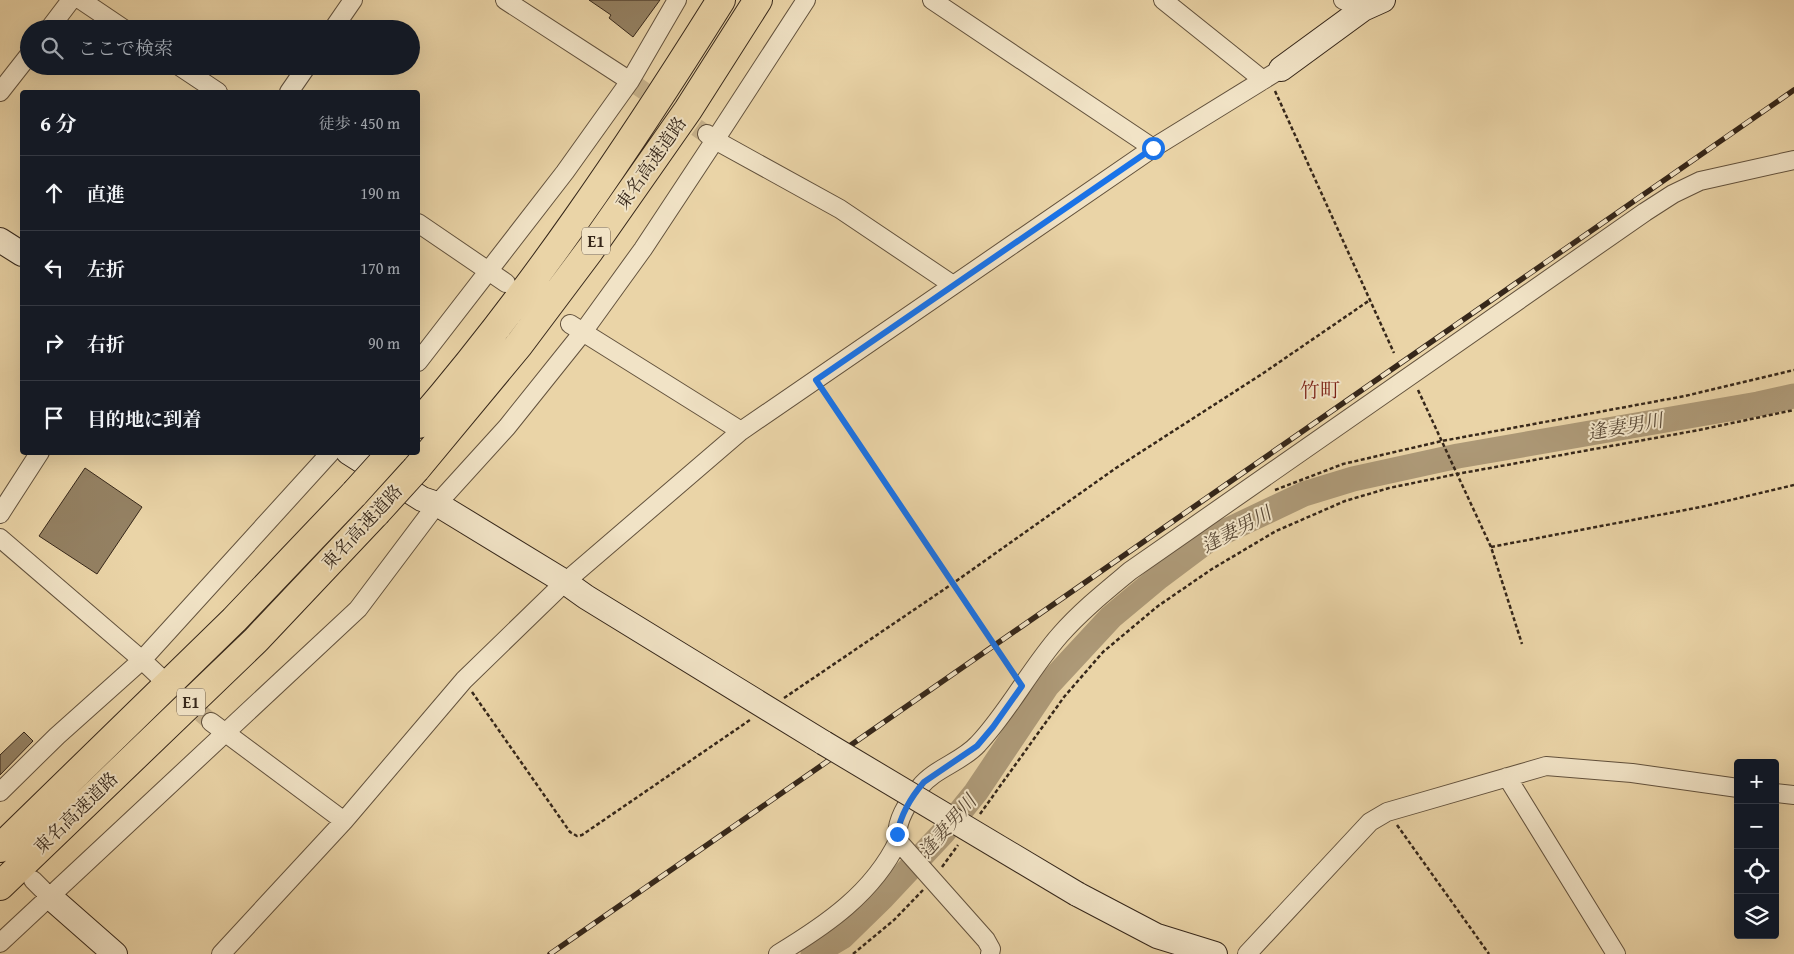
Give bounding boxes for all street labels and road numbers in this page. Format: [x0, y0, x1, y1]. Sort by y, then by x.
street label: 東名高速道路 [609, 111, 693, 215]
road number: E1 [582, 228, 610, 255]
street label: 東名高速道路 [315, 478, 408, 575]
road number: E1 [177, 689, 205, 716]
street label: 東名高速道路 [27, 765, 124, 860]

